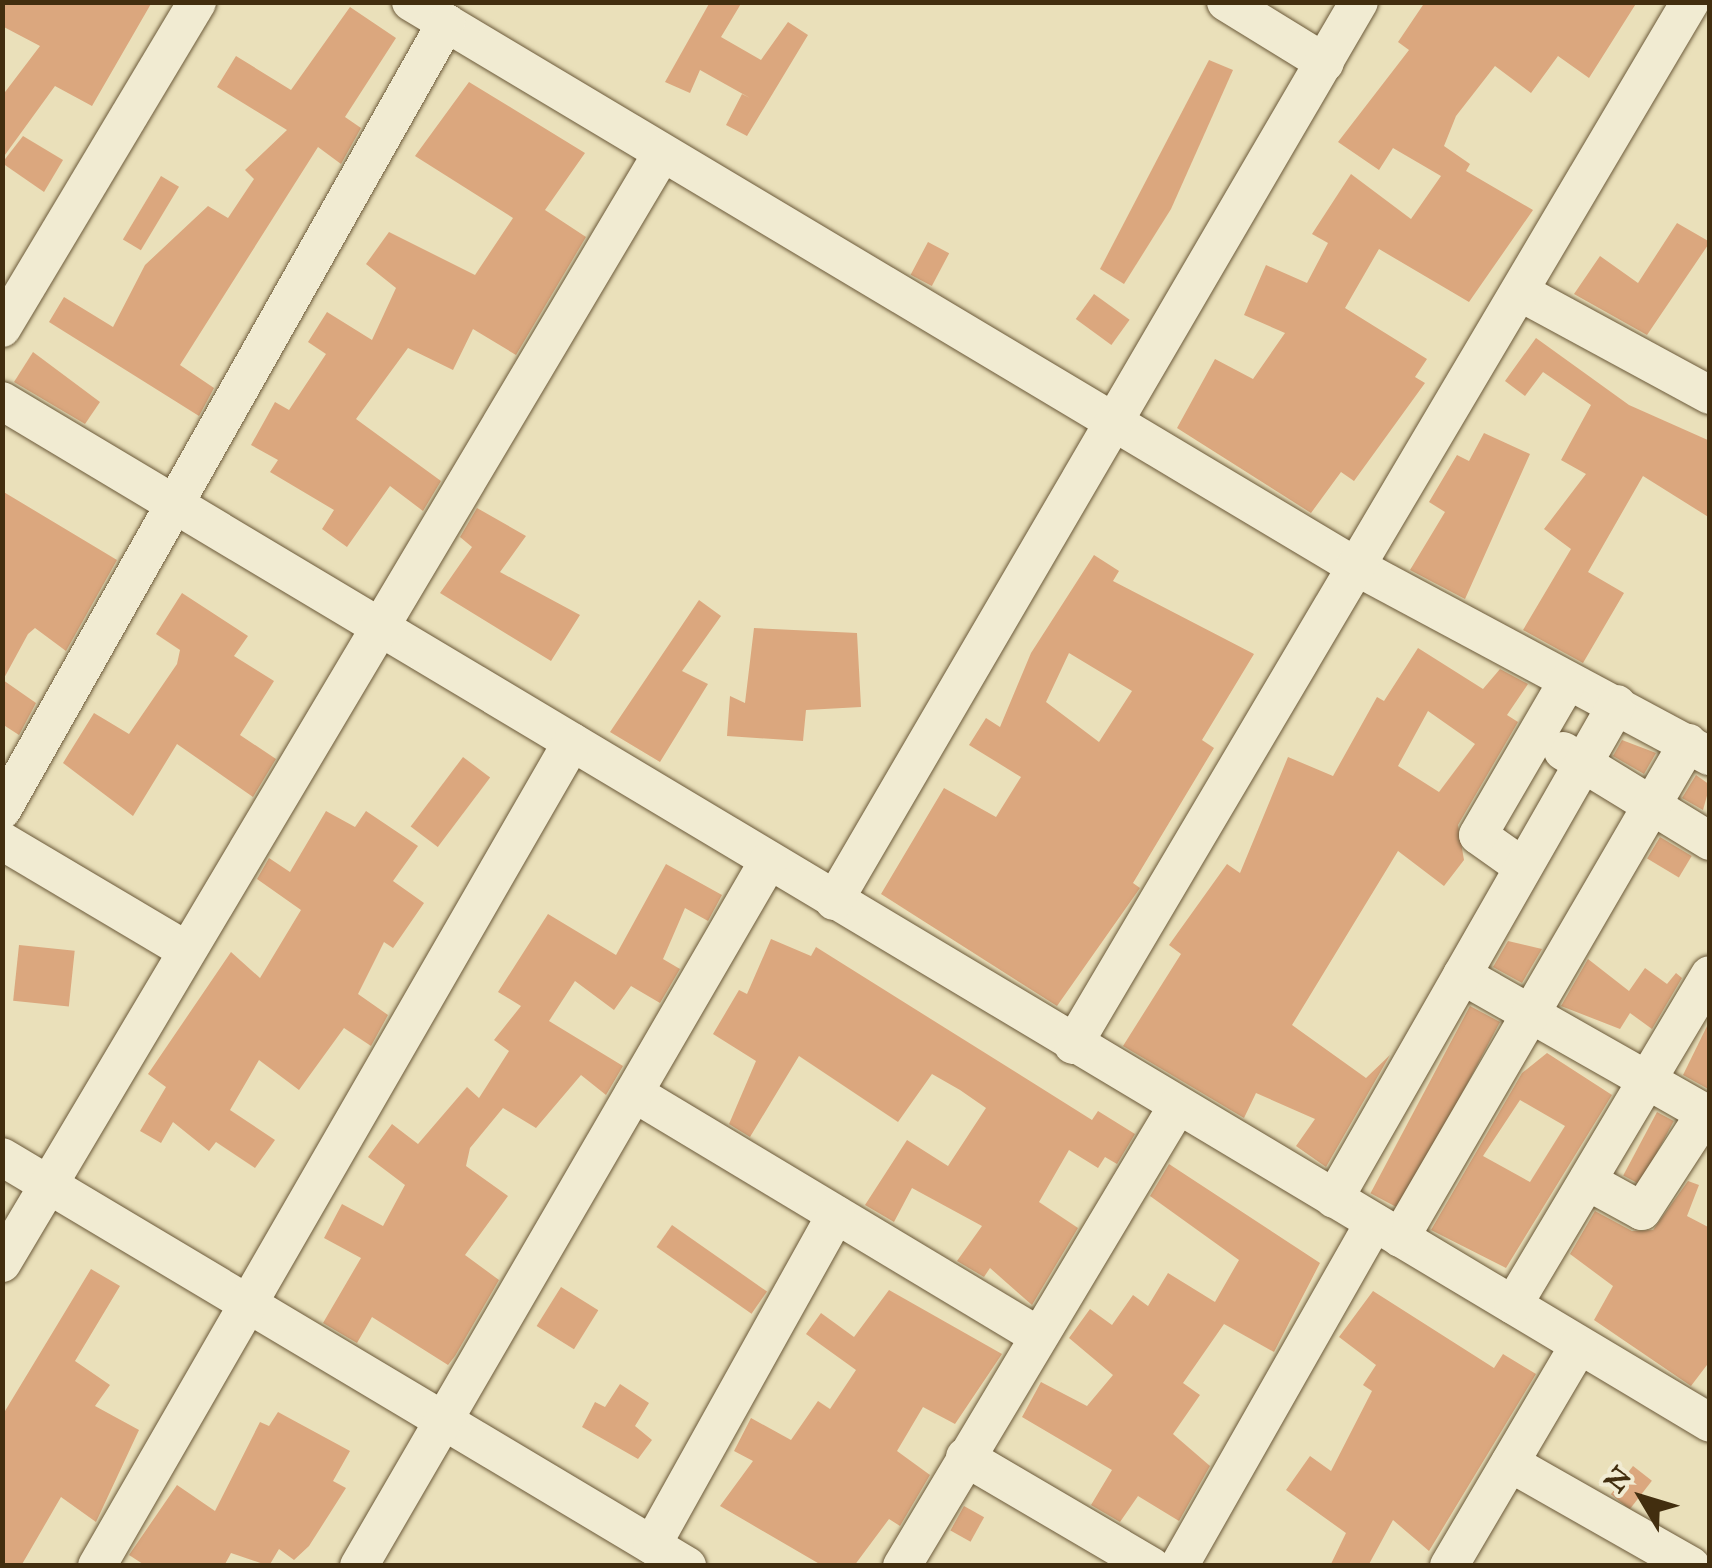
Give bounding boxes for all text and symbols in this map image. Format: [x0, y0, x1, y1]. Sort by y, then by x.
north arrow [1592, 1448, 1692, 1548]
text: N [1597, 1459, 1639, 1499]

